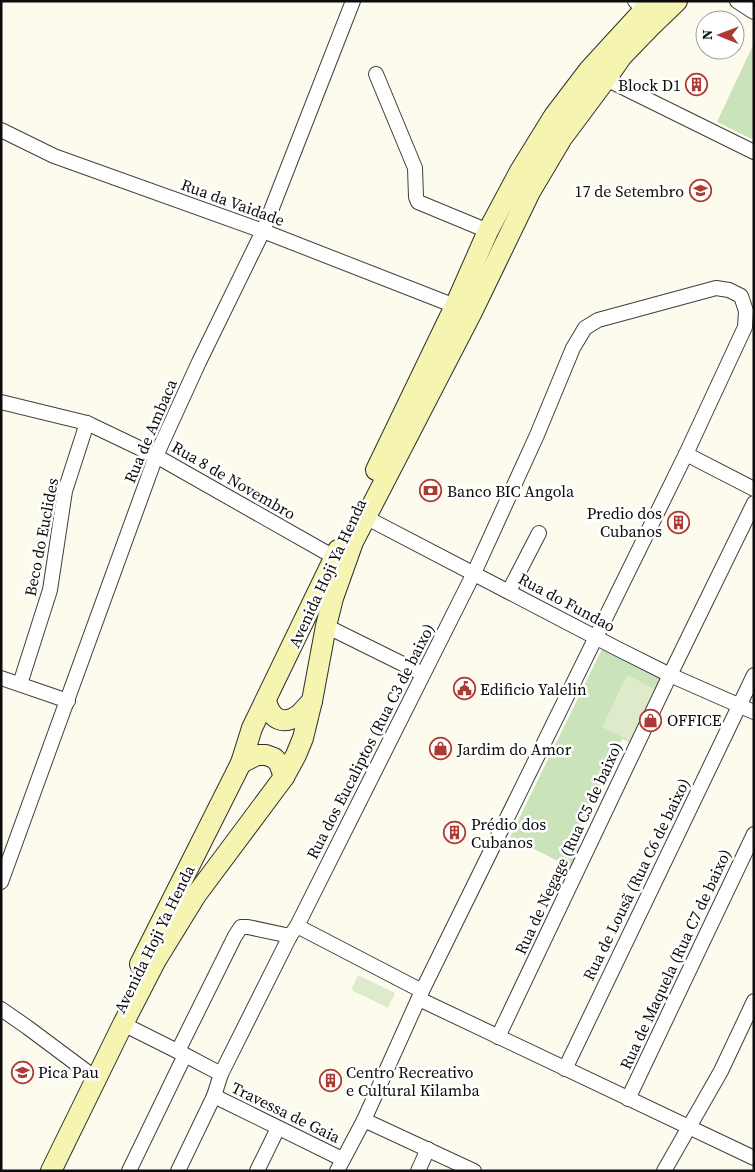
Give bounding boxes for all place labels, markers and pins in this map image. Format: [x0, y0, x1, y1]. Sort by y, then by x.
building icon: Block D1 [685, 73, 709, 97]
place label: Block D1 [618, 74, 681, 96]
school or university icon: 17 de Setembro [688, 179, 712, 203]
place label: 17 de Setembro [575, 180, 684, 202]
bank icon: Banco BIC Angola [419, 479, 443, 503]
place label: Banco BIC Angola [447, 480, 575, 502]
place label: Predio dos Cubanos [587, 502, 662, 542]
building icon: Predio dos Cubanos [666, 510, 690, 534]
public building icon: Edificio Yalelin [452, 677, 476, 701]
place label: Edificio Yalelin [480, 678, 587, 700]
shop icon: OFFICE [639, 708, 663, 732]
place label: OFFICE [667, 709, 722, 731]
shop icon: Jardim do Amor [429, 737, 453, 761]
place label: Jardim do Amor [456, 738, 572, 760]
place label: Prédio dos Cubanos [471, 813, 546, 853]
building icon: Prédio dos Cubanos [443, 821, 467, 845]
school or university icon: Pica Pau [10, 1060, 34, 1084]
place label: Pica Pau [38, 1061, 99, 1083]
place label: Centro Recreativo e Cultural Kilamba [346, 1061, 480, 1101]
building icon: Centro Recreativo e Cultural Kilamba [318, 1069, 342, 1093]

